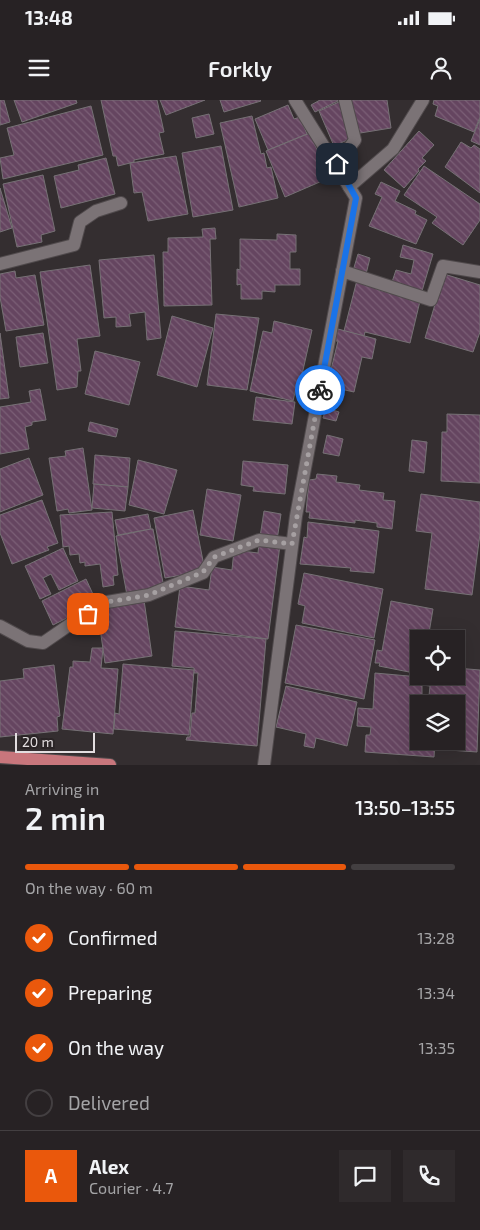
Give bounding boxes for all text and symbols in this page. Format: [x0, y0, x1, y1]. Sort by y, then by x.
text: 13:48 [25, 6, 73, 29]
icon: menu [25, 54, 53, 82]
icon: person [427, 54, 455, 82]
text: Forkly [208, 55, 272, 81]
pin [316, 143, 358, 185]
icon: home [323, 150, 351, 178]
courier [295, 365, 345, 415]
icon: bike [306, 376, 334, 404]
pin [67, 593, 109, 635]
icon: bag [74, 600, 102, 628]
map controls [410, 630, 465, 750]
button: locate [410, 630, 465, 685]
button: layers [410, 695, 465, 750]
scale bar [15, 730, 95, 753]
text: 20 m [22, 733, 54, 750]
text: Arriving in [25, 779, 99, 798]
text: 13:50–13:55 [355, 796, 455, 819]
text: 2 min [25, 798, 106, 836]
text: On the way · 60 m [25, 878, 153, 897]
icon: check [25, 924, 53, 952]
text: Confirmed [68, 926, 158, 949]
text: 13:28 [417, 928, 455, 947]
icon: check [25, 979, 53, 1007]
text: Preparing [68, 981, 152, 1004]
text: 13:34 [417, 983, 455, 1002]
icon: check [25, 1034, 53, 1062]
text: On the way [68, 1036, 164, 1059]
text: 13:35 [418, 1038, 455, 1057]
text: Delivered [68, 1091, 150, 1114]
button: chat [339, 1150, 391, 1202]
button: phone [403, 1150, 455, 1202]
text: Alex [89, 1155, 129, 1178]
text: A [45, 1164, 57, 1187]
text: Courier · 4.7 [89, 1178, 173, 1197]

